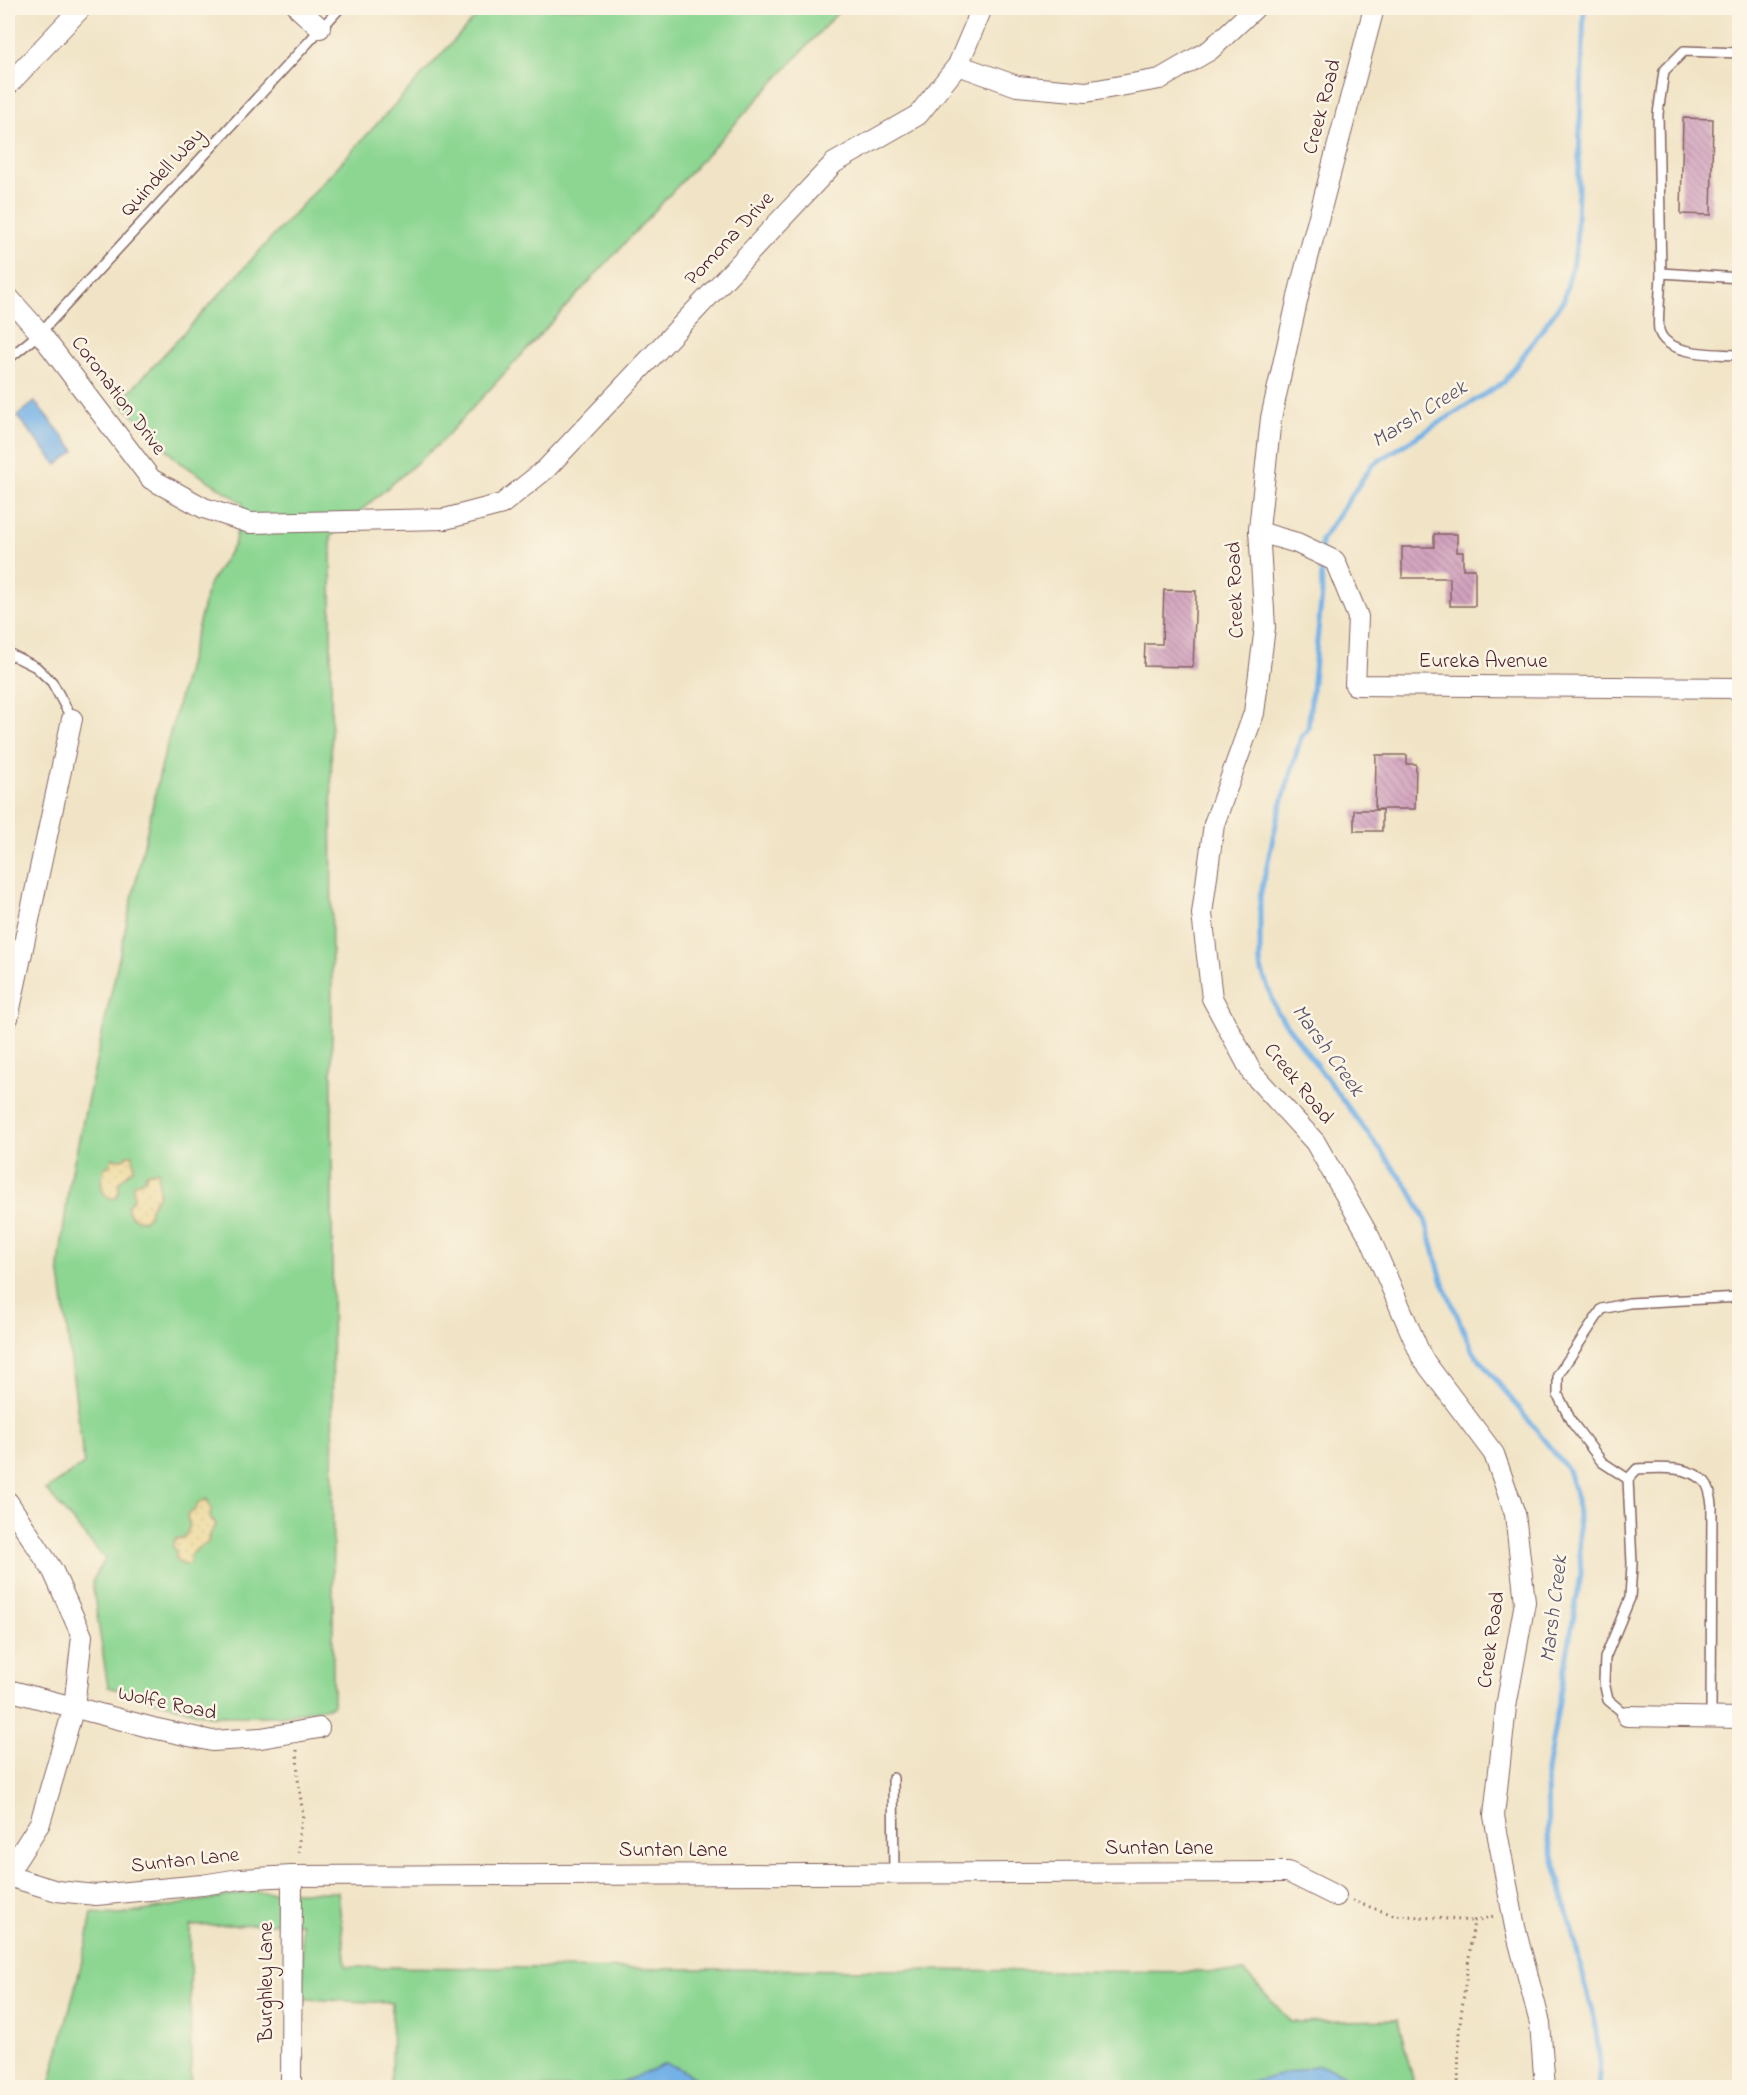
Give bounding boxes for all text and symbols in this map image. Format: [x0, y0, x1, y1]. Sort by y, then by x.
street label: Creek Road [1296, 56, 1350, 158]
street label: Quindell Way [114, 122, 214, 226]
street label: Pomona Drive [678, 185, 782, 293]
street label: Coronation Drive [63, 330, 173, 463]
water label: Marsh Creek [1366, 372, 1475, 457]
street label: Creek Road [1219, 541, 1253, 639]
street label: Eureka Avenue [1418, 647, 1548, 677]
water label: Marsh Creek [1282, 998, 1372, 1105]
street label: Creek Road [1256, 1037, 1340, 1131]
water label: Marsh Creek [1533, 1552, 1578, 1664]
street label: Creek Road [1470, 1590, 1514, 1690]
street label: Wolfe Road [115, 1679, 219, 1729]
street label: Suntan Lane [1105, 1834, 1214, 1864]
street label: Suntan Lane [619, 1836, 728, 1866]
street label: Suntan Lane [129, 1840, 241, 1882]
street label: Burghley Lane [252, 1921, 284, 2043]

